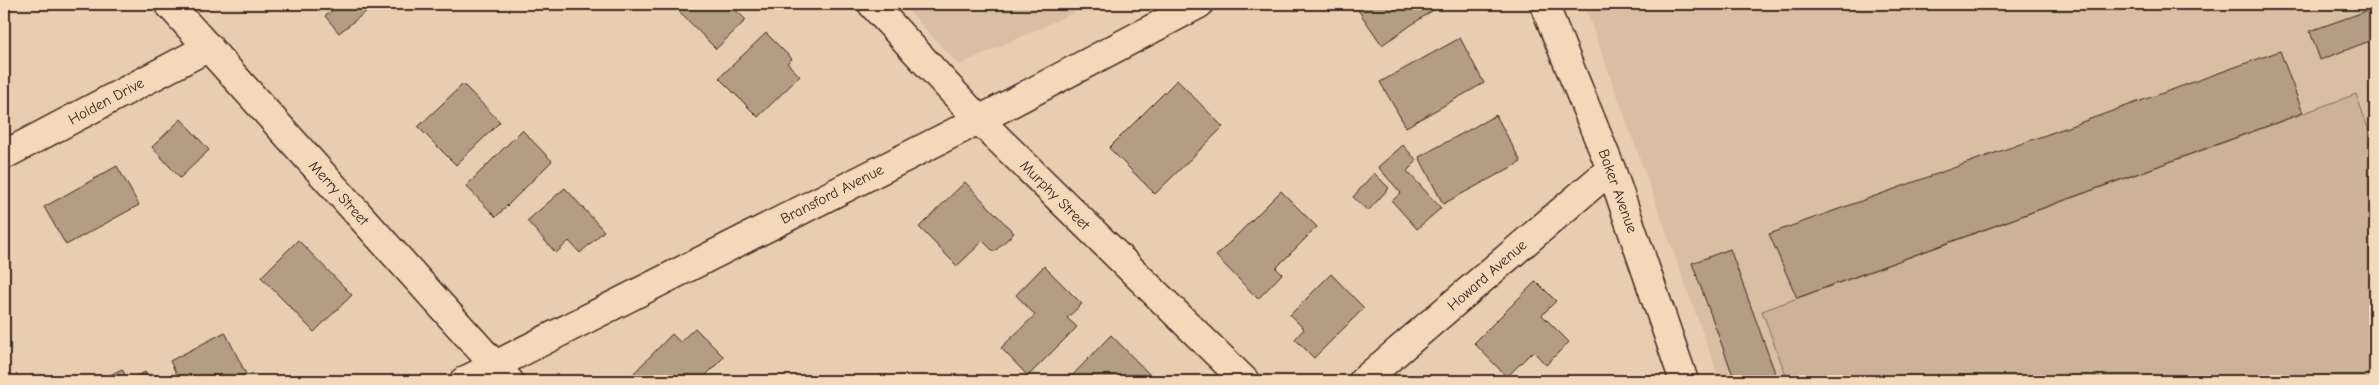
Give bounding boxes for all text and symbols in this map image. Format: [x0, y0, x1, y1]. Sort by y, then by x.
street label: Holden Drive [65, 73, 147, 128]
street label: Baker Avenue [1594, 147, 1642, 236]
street label: Murphy Street [1016, 156, 1094, 234]
street label: Merry Street [305, 157, 373, 230]
street label: Bransford Avenue [777, 160, 887, 228]
street label: Howard Avenue [1444, 235, 1531, 314]

